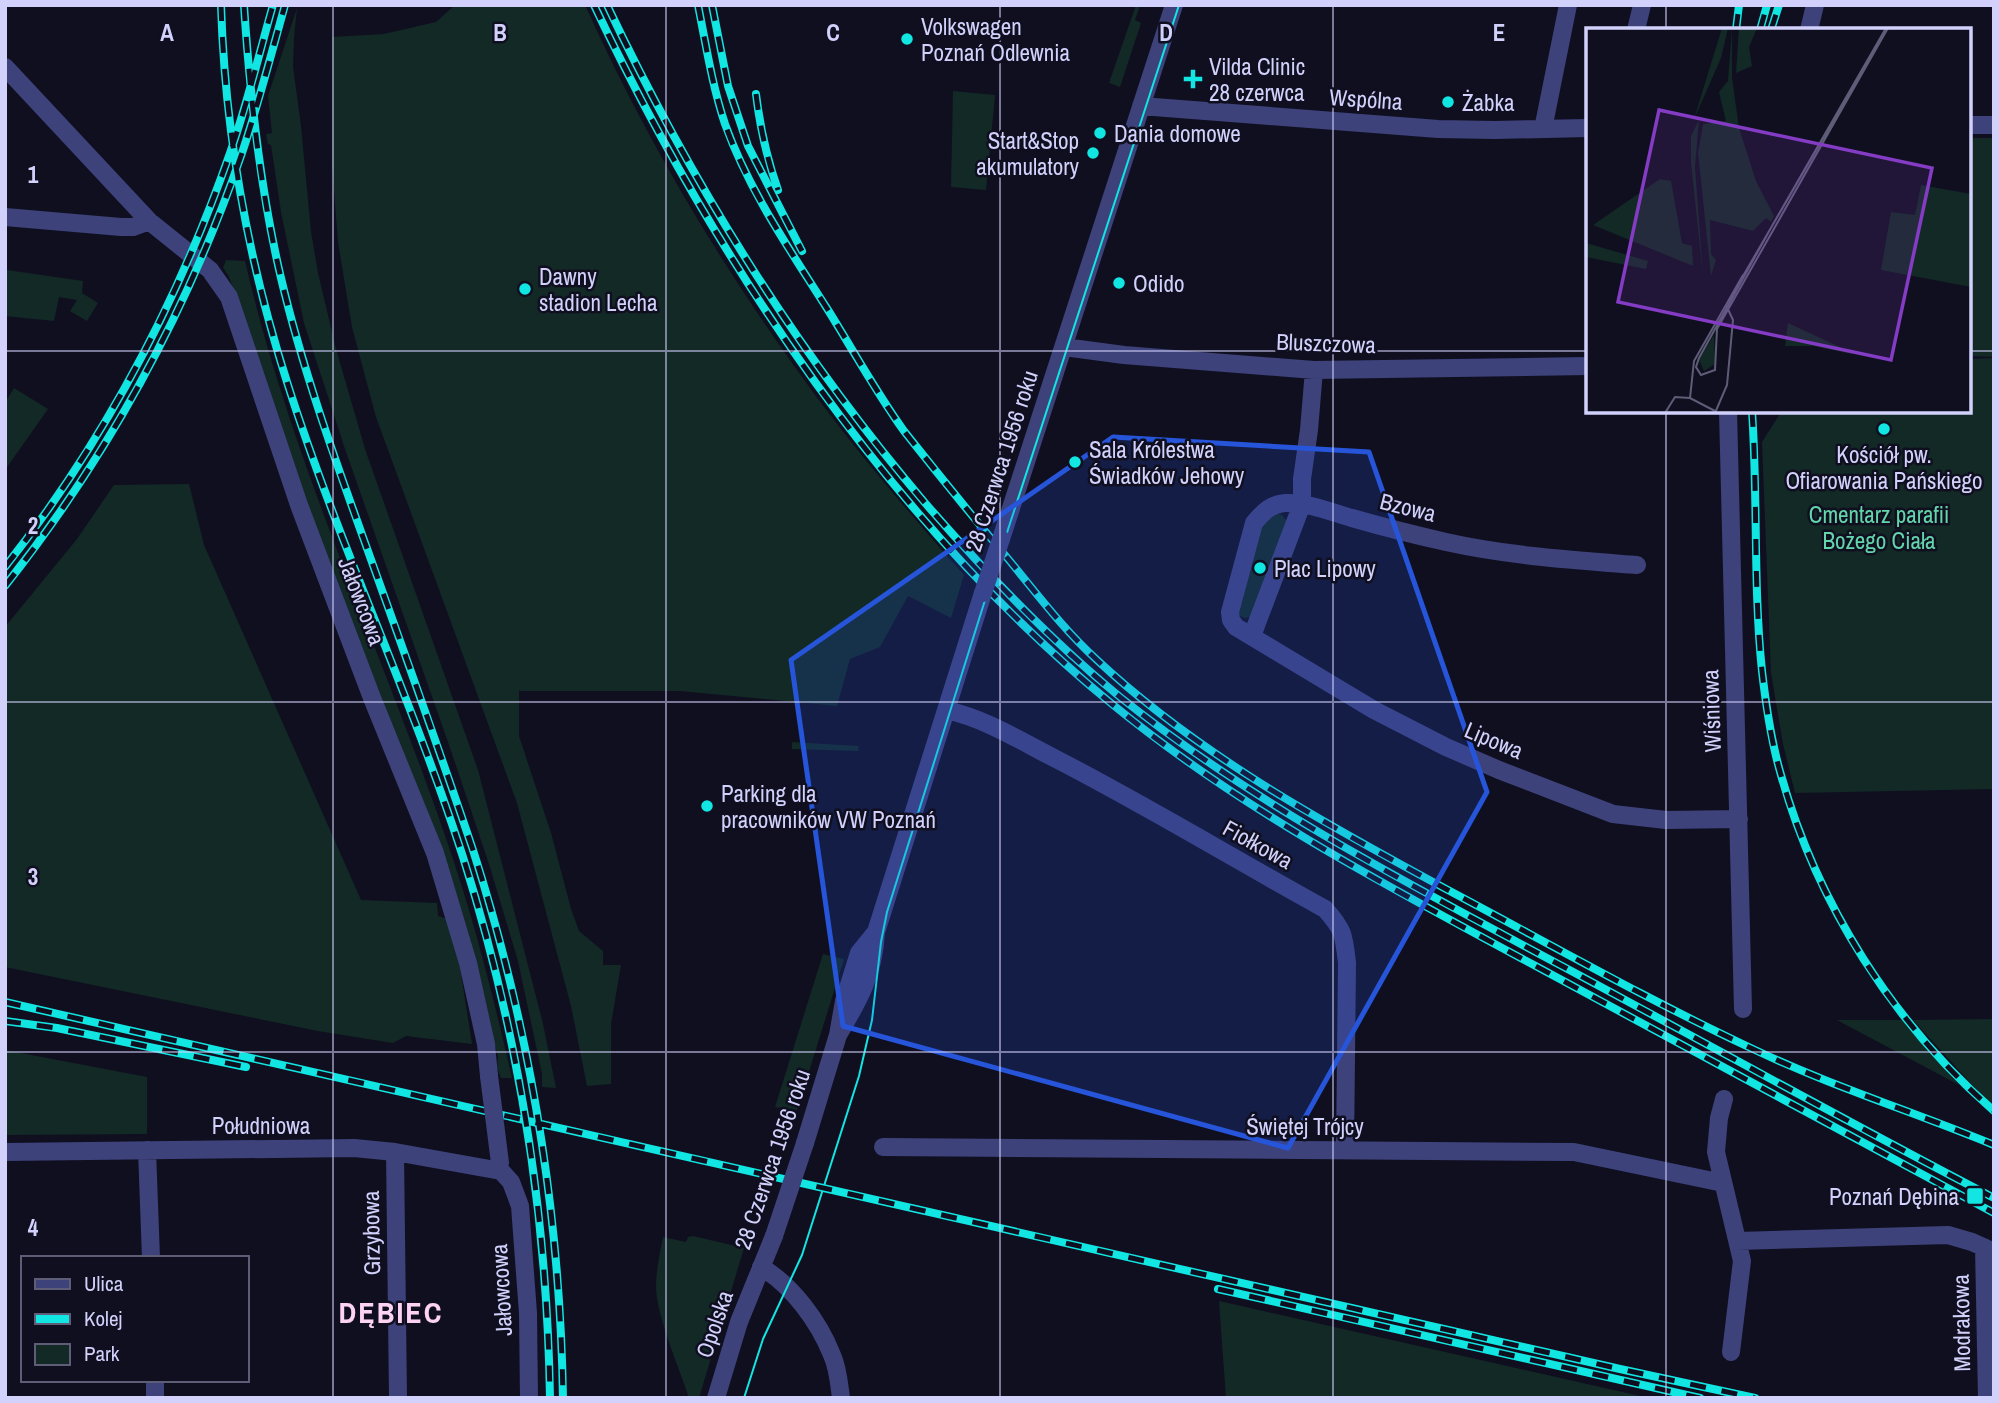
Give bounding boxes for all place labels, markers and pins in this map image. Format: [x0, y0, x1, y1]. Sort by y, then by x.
place label: Volkswagen Poznań Odlewnia [921, 11, 1070, 68]
marker: Volkswagen Poznań Odlewnia [899, 31, 915, 47]
place label: Vilda Clinic 28 czerwca [1209, 51, 1305, 108]
marker: Vilda Clinic 28 czerwca [1183, 69, 1203, 89]
place label: Żabka [1462, 87, 1515, 118]
marker: Żabka [1440, 94, 1456, 110]
place label: Dania domowe [1114, 118, 1241, 149]
place label: Start&Stop akumulatory [976, 125, 1080, 182]
marker: Dania domowe [1092, 125, 1108, 141]
marker: Start&Stop akumulatory [1085, 145, 1101, 161]
place label: Dawny stadion Lecha [539, 261, 658, 318]
place label: Odido [1133, 268, 1184, 299]
marker: Odido [1111, 275, 1127, 291]
marker: Dawny stadion Lecha [517, 281, 533, 297]
marker: Kościół pw. Ofiarowania Pańskiego [1876, 421, 1892, 437]
place label: Sala Królestwa Świadków Jehowy [1089, 434, 1245, 491]
place label: Kościół pw. Ofiarowania Pańskiego [1785, 439, 1983, 496]
marker: Sala Królestwa Świadków Jehowy [1067, 454, 1083, 470]
place label: Plac Lipowy [1274, 553, 1376, 584]
marker: Plac Lipowy [1252, 560, 1268, 576]
place label: Parking dla pracowników VW Poznań [721, 778, 936, 835]
marker: Parking dla pracowników VW Poznań [699, 798, 715, 814]
place label: Poznań Dębina [1829, 1181, 1959, 1212]
marker: Poznań Dębina [1965, 1186, 1985, 1206]

